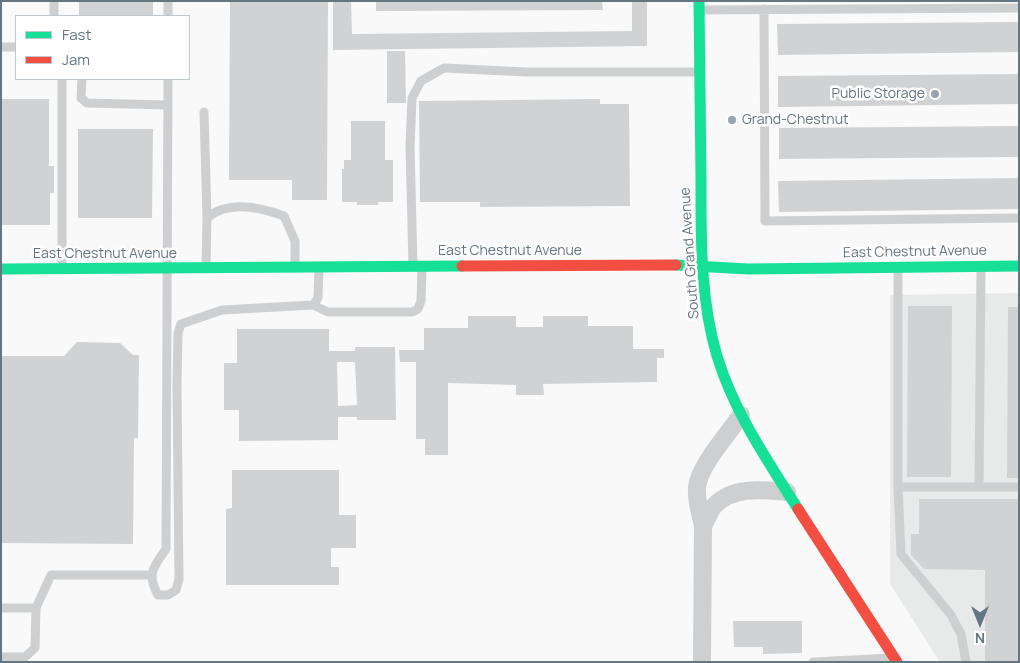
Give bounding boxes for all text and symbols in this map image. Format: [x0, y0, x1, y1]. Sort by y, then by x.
legend [15, 15, 190, 80]
text: Fast [62, 24, 91, 45]
text: Jam [62, 49, 90, 70]
place label: Public Storage [832, 86, 925, 102]
marker: Public Storage [929, 88, 941, 100]
place label: Grand-Chestnut [742, 112, 849, 128]
marker: Grand-Chestnut [726, 114, 738, 126]
street label: South Grand Avenue [677, 187, 703, 319]
street label: East Chestnut Avenue [843, 242, 987, 262]
street label: East Chestnut Avenue [438, 243, 582, 259]
street label: East Chestnut Avenue [33, 246, 177, 262]
north arrow [955, 598, 1005, 648]
text: N [975, 629, 985, 648]

